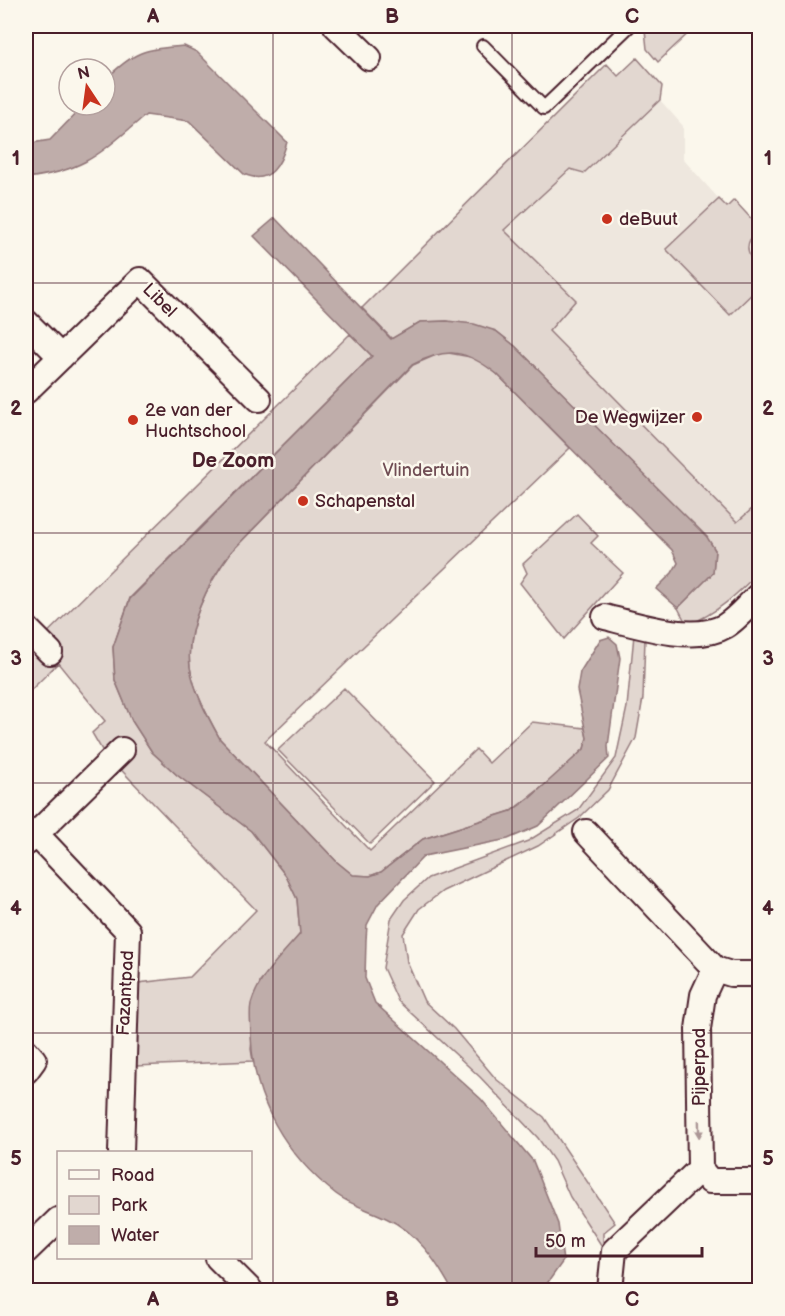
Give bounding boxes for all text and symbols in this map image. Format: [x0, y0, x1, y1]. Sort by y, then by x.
text: A [146, 5, 160, 29]
text: B [385, 5, 399, 29]
text: C [625, 5, 639, 29]
north arrow [57, 57, 117, 117]
text: N [76, 63, 92, 84]
text: 1 [12, 147, 20, 171]
text: 1 [764, 147, 772, 171]
place label: deBuut [619, 209, 678, 230]
marker: deBuut [600, 212, 614, 226]
street label: Libel [138, 279, 181, 322]
text: 2 [10, 397, 22, 421]
text: 2 [762, 397, 774, 421]
place label: 2e van der Huchtschool [145, 400, 246, 442]
place label: De Wegwijzer [575, 407, 685, 428]
marker: De Wegwijzer [690, 410, 704, 424]
marker: 2e van der Huchtschool [126, 413, 140, 427]
district label: De Zoom [192, 449, 274, 473]
park label: Vlindertuin [382, 460, 470, 481]
place label: Schapenstal [315, 491, 415, 512]
marker: Schapenstal [296, 494, 310, 508]
text: 3 [10, 647, 22, 671]
text: 3 [762, 647, 774, 671]
text: 4 [10, 897, 22, 921]
text: 4 [762, 897, 774, 921]
street label: Fazantpad [113, 950, 138, 1036]
street label: Pijperpad [689, 1028, 710, 1106]
one-way arrow [695, 1119, 704, 1138]
text: 5 [10, 1147, 22, 1171]
text: 5 [762, 1147, 774, 1171]
legend [57, 1151, 252, 1259]
text: Road [111, 1165, 155, 1186]
text: Park [111, 1195, 147, 1216]
scale bar [536, 1220, 702, 1258]
text: Water [111, 1225, 159, 1246]
text: 50 m [545, 1231, 586, 1252]
text: A [146, 1288, 160, 1312]
text: B [385, 1288, 399, 1312]
text: C [625, 1288, 639, 1312]

